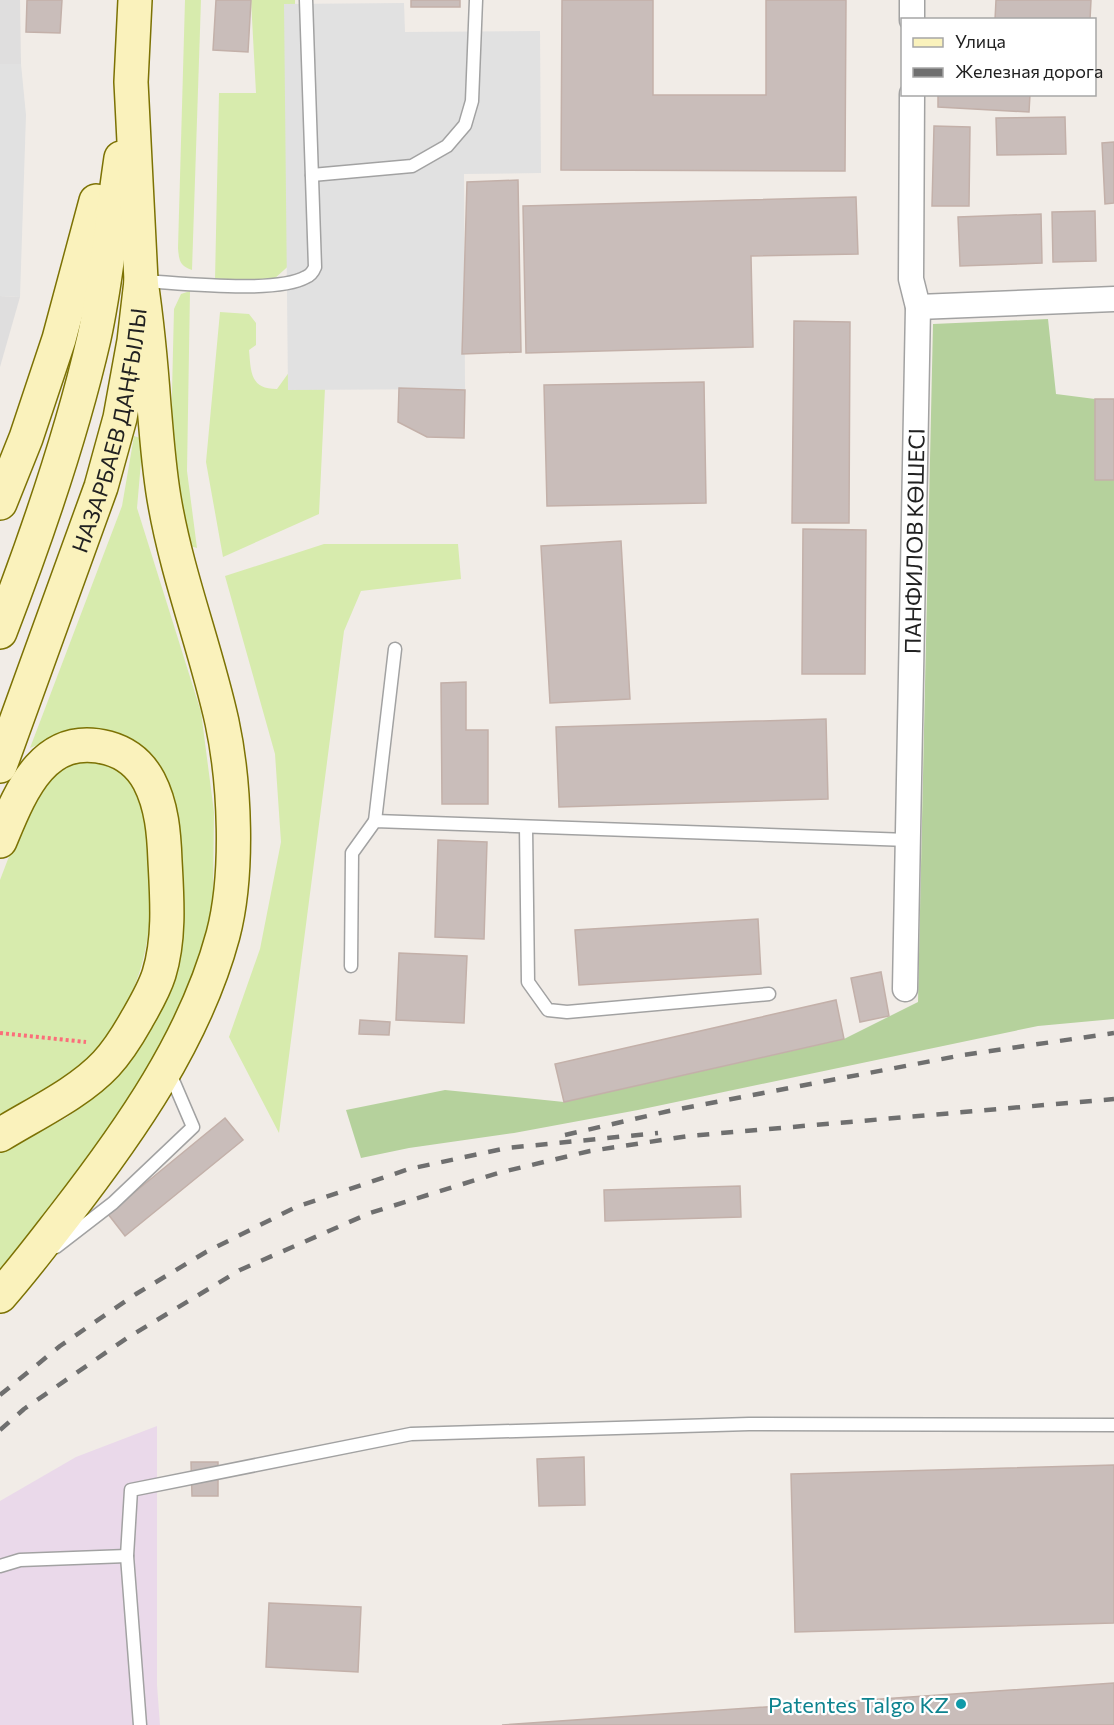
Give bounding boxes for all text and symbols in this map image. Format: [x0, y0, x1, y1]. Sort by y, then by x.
legend [901, 18, 1096, 96]
text: Улица [955, 30, 1006, 52]
text: Железная дорога [955, 60, 1103, 82]
street label: НАЗАРБАЕВ ДАҢҒЫЛЫ [65, 306, 151, 556]
street label: ПАНФИЛОВ КӨШЕСІ [898, 428, 929, 654]
place label: Patentes Talgo KZ [768, 1691, 949, 1718]
marker: Patentes Talgo KZ [954, 1697, 968, 1711]

